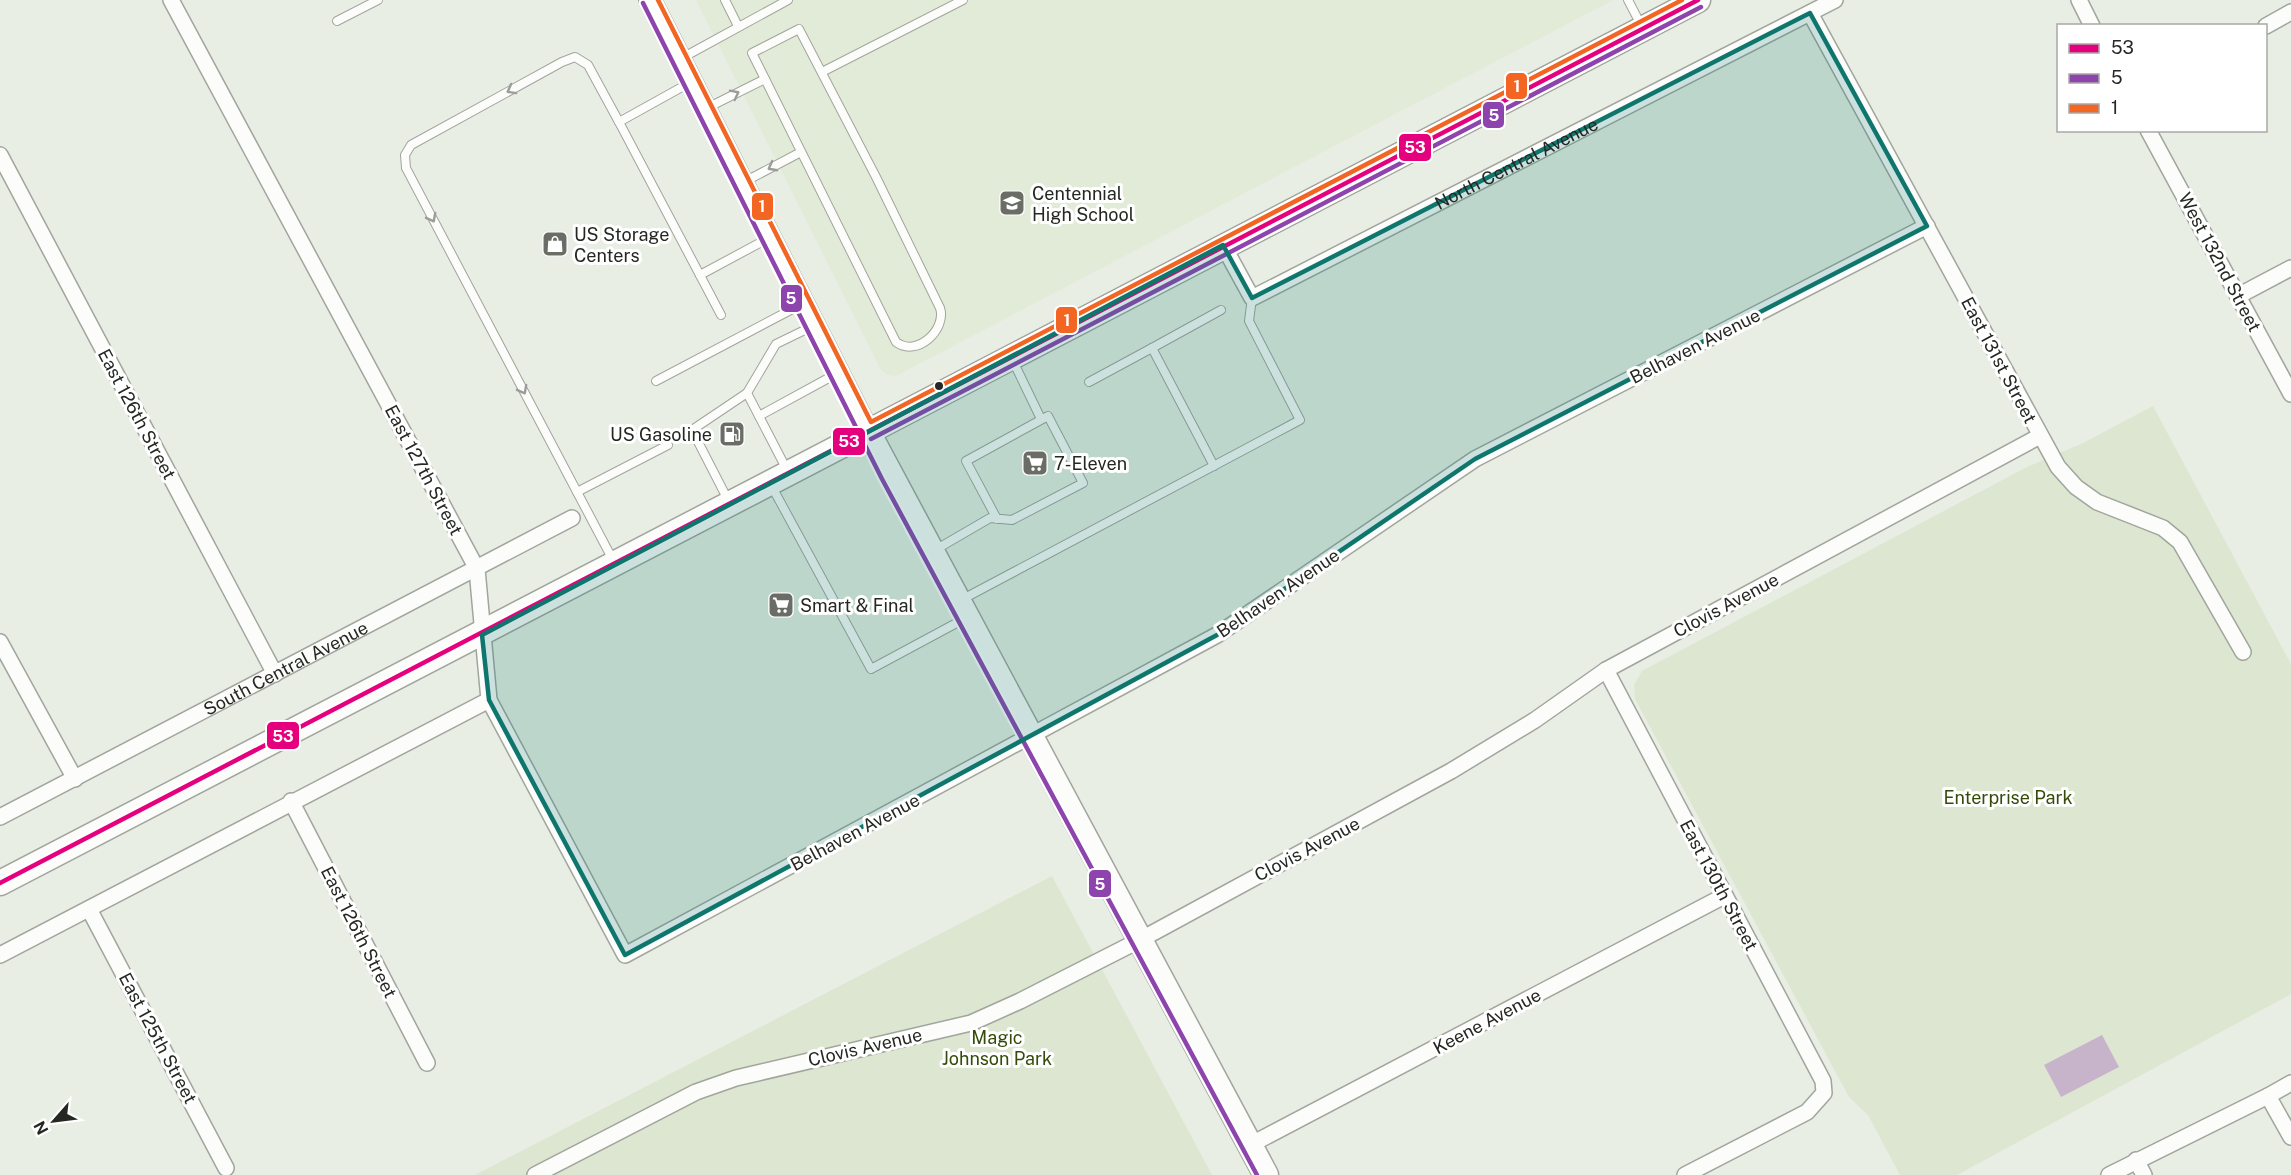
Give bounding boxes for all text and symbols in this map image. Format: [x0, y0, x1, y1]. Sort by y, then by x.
legend [2057, 24, 2267, 132]
text: 53 [2111, 37, 2134, 58]
text: 5 [2111, 67, 2123, 88]
line badge: 1 [1505, 72, 1528, 100]
text: 1 [1514, 77, 1520, 96]
one-way arrow [506, 83, 517, 94]
one-way arrow [729, 89, 740, 101]
text: 1 [2111, 97, 2118, 118]
line badge: 5 [1482, 101, 1505, 129]
text: 5 [1489, 106, 1500, 125]
street label: North Central Avenue [1431, 113, 1601, 213]
line badge: 53 [1398, 133, 1432, 162]
text: 53 [1404, 138, 1426, 157]
one-way arrow [768, 160, 778, 171]
place label: Centennial High School [1032, 183, 1134, 225]
school or university icon: Centennial High School [997, 188, 1027, 218]
street label: West 132nd Street [2175, 189, 2265, 335]
line badge: 1 [751, 192, 774, 221]
text: 1 [759, 197, 765, 216]
one-way arrow [425, 212, 436, 222]
place label: US Storage Centers [574, 224, 669, 266]
shop icon: US Storage Centers [540, 229, 570, 259]
line badge: 5 [780, 284, 803, 313]
text: 5 [786, 289, 797, 308]
street label: East 131st Street [1957, 293, 2041, 427]
street label: Belhaven Avenue [1626, 304, 1764, 388]
line badge: 1 [1055, 306, 1078, 334]
text: 1 [1064, 311, 1070, 330]
street label: East 126th Street [94, 345, 180, 483]
unlabelled marker [933, 380, 945, 392]
one-way arrow [516, 384, 527, 395]
street label: East 127th Street [381, 401, 467, 539]
fuel station icon: US Gasoline [717, 419, 747, 449]
place label: US Gasoline [610, 424, 712, 445]
line badge: 53 [832, 427, 866, 456]
text: 53 [838, 432, 860, 451]
supermarket icon: 7-Eleven [1020, 448, 1050, 478]
place label: 7-Eleven [1054, 453, 1127, 474]
street label: Belhaven Avenue [1213, 544, 1343, 642]
street label: Clovis Avenue [1670, 568, 1782, 642]
supermarket icon: Smart & Final [766, 590, 796, 620]
place label: Smart & Final [800, 595, 914, 616]
street label: South Central Avenue [200, 616, 371, 719]
line badge: 53 [266, 721, 300, 750]
text: 53 [272, 727, 294, 746]
park label: Enterprise Park [1943, 787, 2073, 808]
street label: Belhaven Avenue [787, 789, 923, 875]
street label: Clovis Avenue [1251, 812, 1363, 886]
street label: East 130th Street [1676, 816, 1762, 954]
street label: East 126th Street [317, 863, 401, 1001]
line badge: 5 [1088, 869, 1112, 898]
text: 5 [1095, 875, 1106, 894]
street label: East 125th Street [115, 969, 201, 1107]
street label: Keene Avenue [1430, 984, 1544, 1058]
street label: Clovis Avenue [806, 1024, 924, 1070]
park label: Magic Johnson Park [942, 1027, 1052, 1069]
north arrow [24, 1091, 84, 1151]
text: N [30, 1118, 53, 1138]

